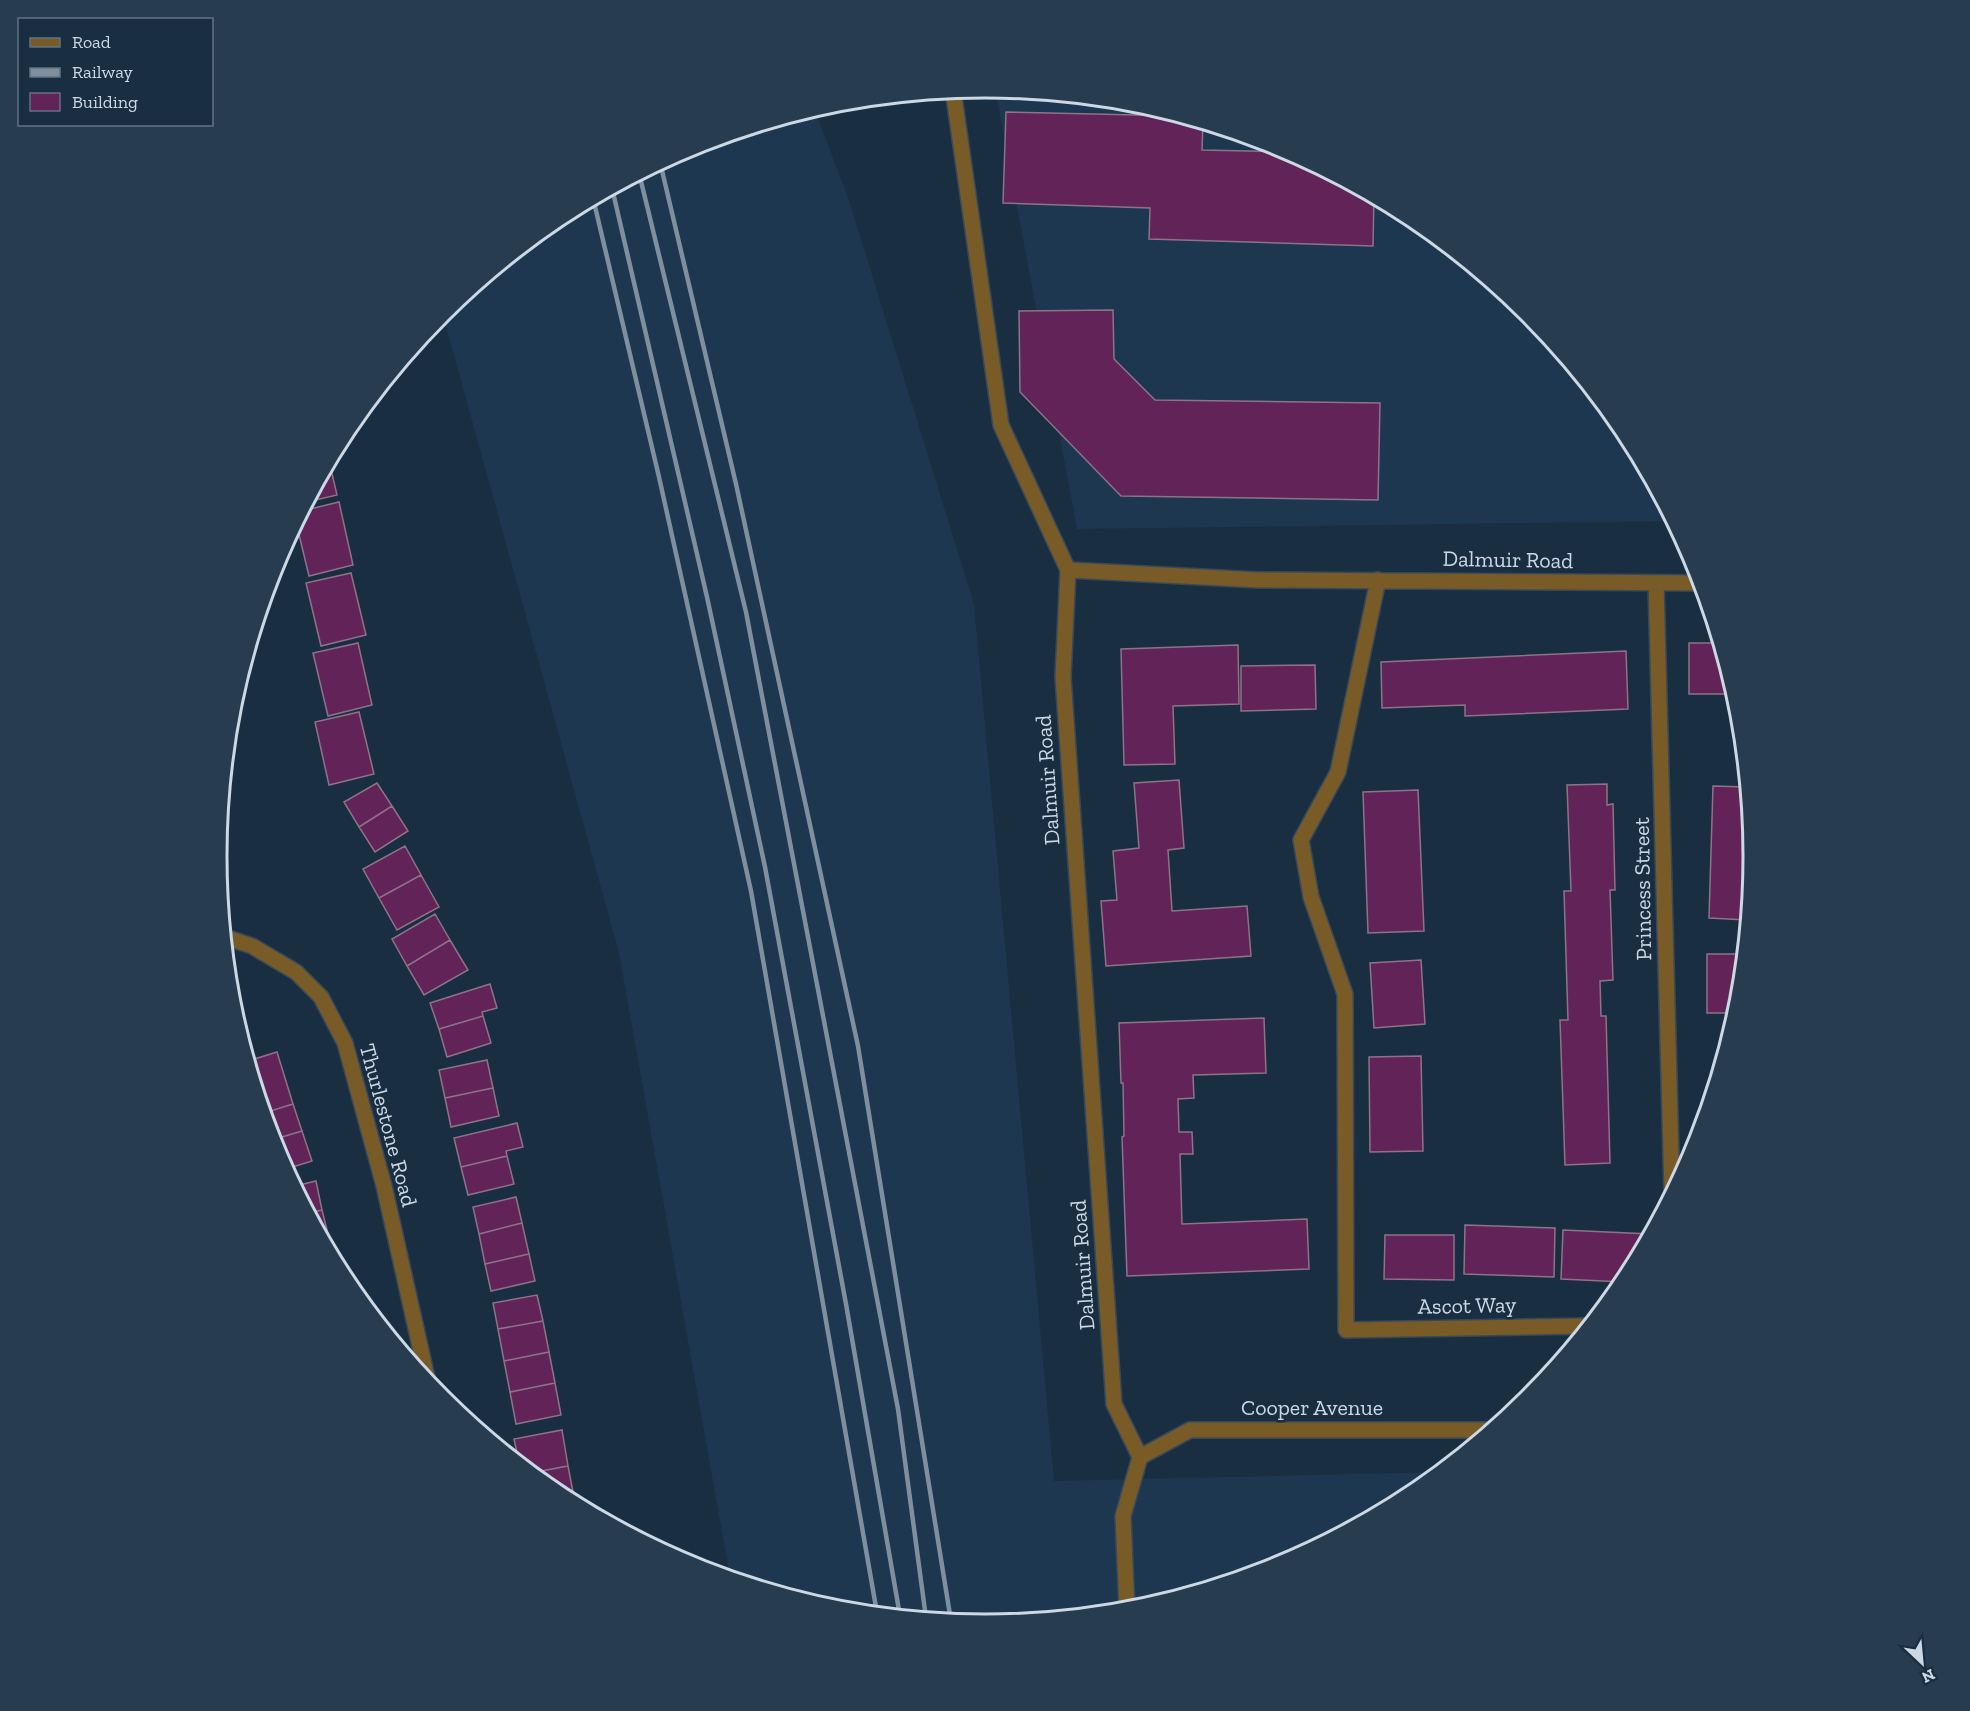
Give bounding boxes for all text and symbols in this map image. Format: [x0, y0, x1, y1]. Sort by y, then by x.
legend [18, 18, 213, 126]
text: Road [72, 31, 111, 53]
text: Railway [72, 61, 134, 83]
text: Building [72, 91, 138, 113]
street label: Dalmuir Road [1442, 545, 1573, 574]
street label: Dalmuir Road [1029, 714, 1066, 846]
street label: Princess Street [1628, 816, 1657, 961]
street label: Thurlestone Road [354, 1041, 423, 1210]
street label: Dalmuir Road [1064, 1199, 1101, 1331]
street label: Ascot Way [1417, 1291, 1517, 1320]
street label: Cooper Avenue [1241, 1394, 1383, 1421]
north arrow [1892, 1633, 1952, 1693]
text: N [1919, 1665, 1938, 1687]

